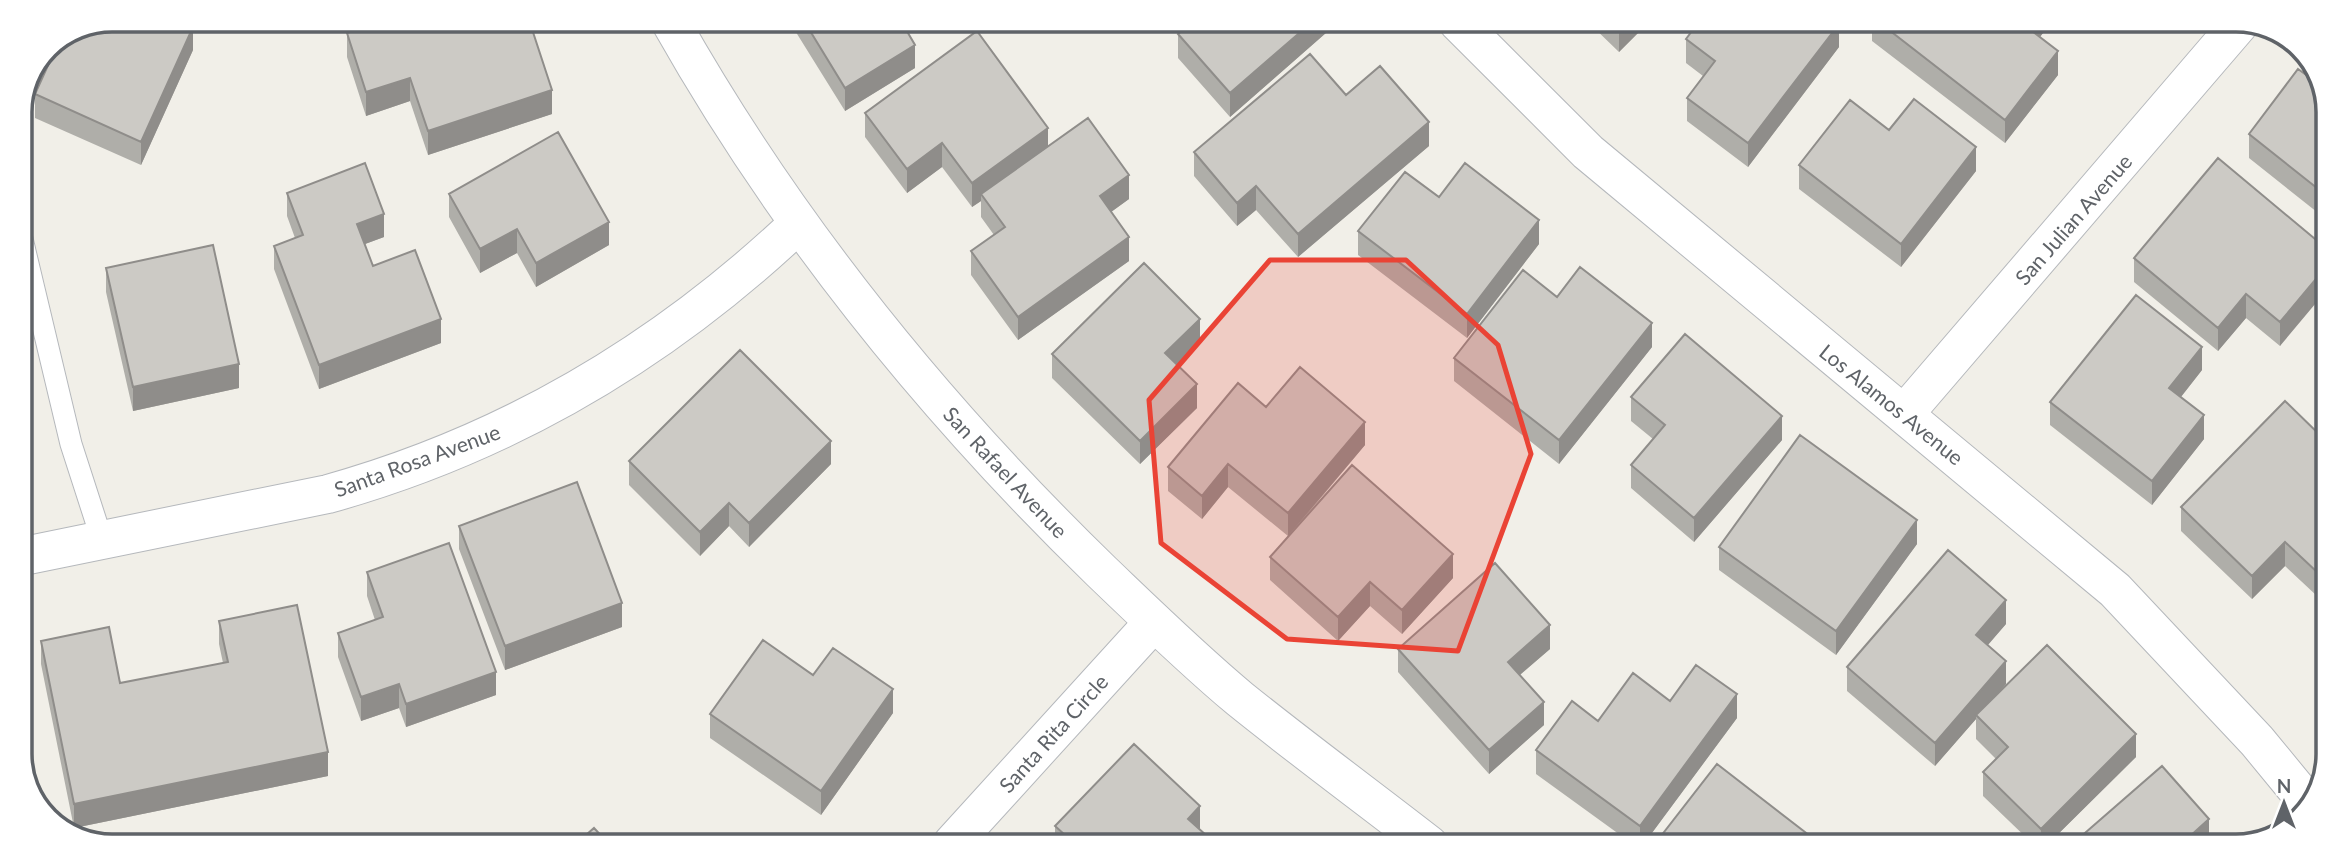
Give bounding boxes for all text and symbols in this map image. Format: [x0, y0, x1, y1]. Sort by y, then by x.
street label: San Julian Avenue [2010, 149, 2136, 289]
street label: Los Alamos Avenue [1815, 338, 1969, 470]
street label: San Rafael Avenue [939, 401, 1073, 543]
street label: Santa Rosa Avenue [331, 418, 503, 502]
street label: Santa Rita Circle [993, 669, 1113, 797]
north arrow [2249, 768, 2319, 838]
text: N [2277, 774, 2291, 797]

